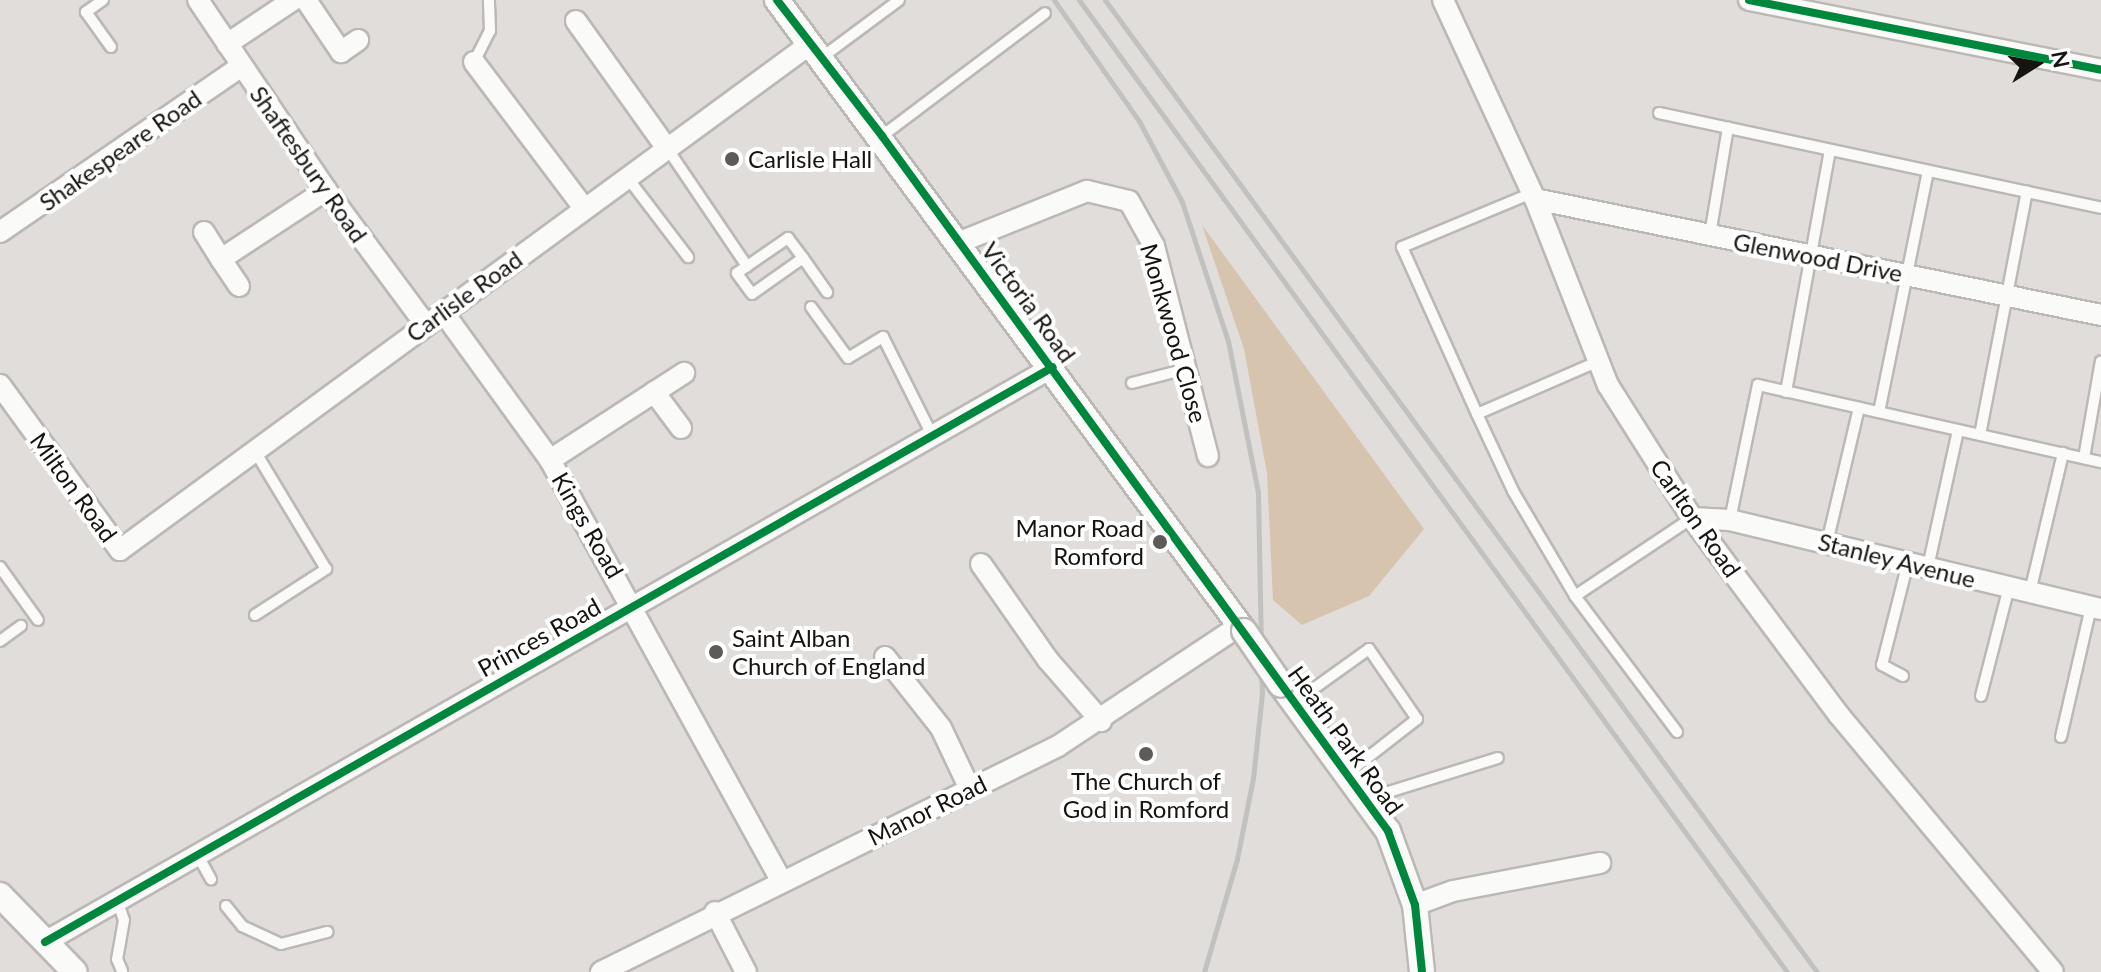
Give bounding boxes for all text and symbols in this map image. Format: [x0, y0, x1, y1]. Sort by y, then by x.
north arrow [1997, 24, 2077, 104]
text: N [2046, 48, 2076, 70]
street label: Shaftesbury Road [244, 80, 374, 248]
street label: Shakespeare Road [33, 83, 207, 217]
place label: Carlisle Hall [748, 145, 872, 173]
marker: Carlisle Hall [723, 150, 741, 168]
street label: Glenwood Drive [1731, 226, 1905, 288]
street label: Victoria Road [976, 236, 1082, 368]
street label: Monkwood Close [1135, 240, 1213, 426]
street label: Carlisle Road [400, 244, 528, 348]
street label: Milton Road [25, 427, 123, 547]
street label: Carlton Road [1645, 454, 1747, 582]
street label: Kings Road [546, 467, 630, 583]
place label: Manor Road Romford [1015, 514, 1144, 570]
street label: Stanley Avenue [1815, 526, 1979, 594]
marker: Manor Road Romford [1151, 533, 1169, 551]
street label: Princes Road [473, 591, 605, 683]
place label: Saint Alban Church of England [732, 624, 926, 680]
marker: Saint Alban Church of England [707, 643, 725, 661]
street label: Heath Park Road [1282, 660, 1410, 820]
marker: The Church of God in Romford [1137, 745, 1155, 763]
place label: The Church of God in Romford [1063, 767, 1229, 823]
street label: Manor Road [863, 769, 991, 851]

